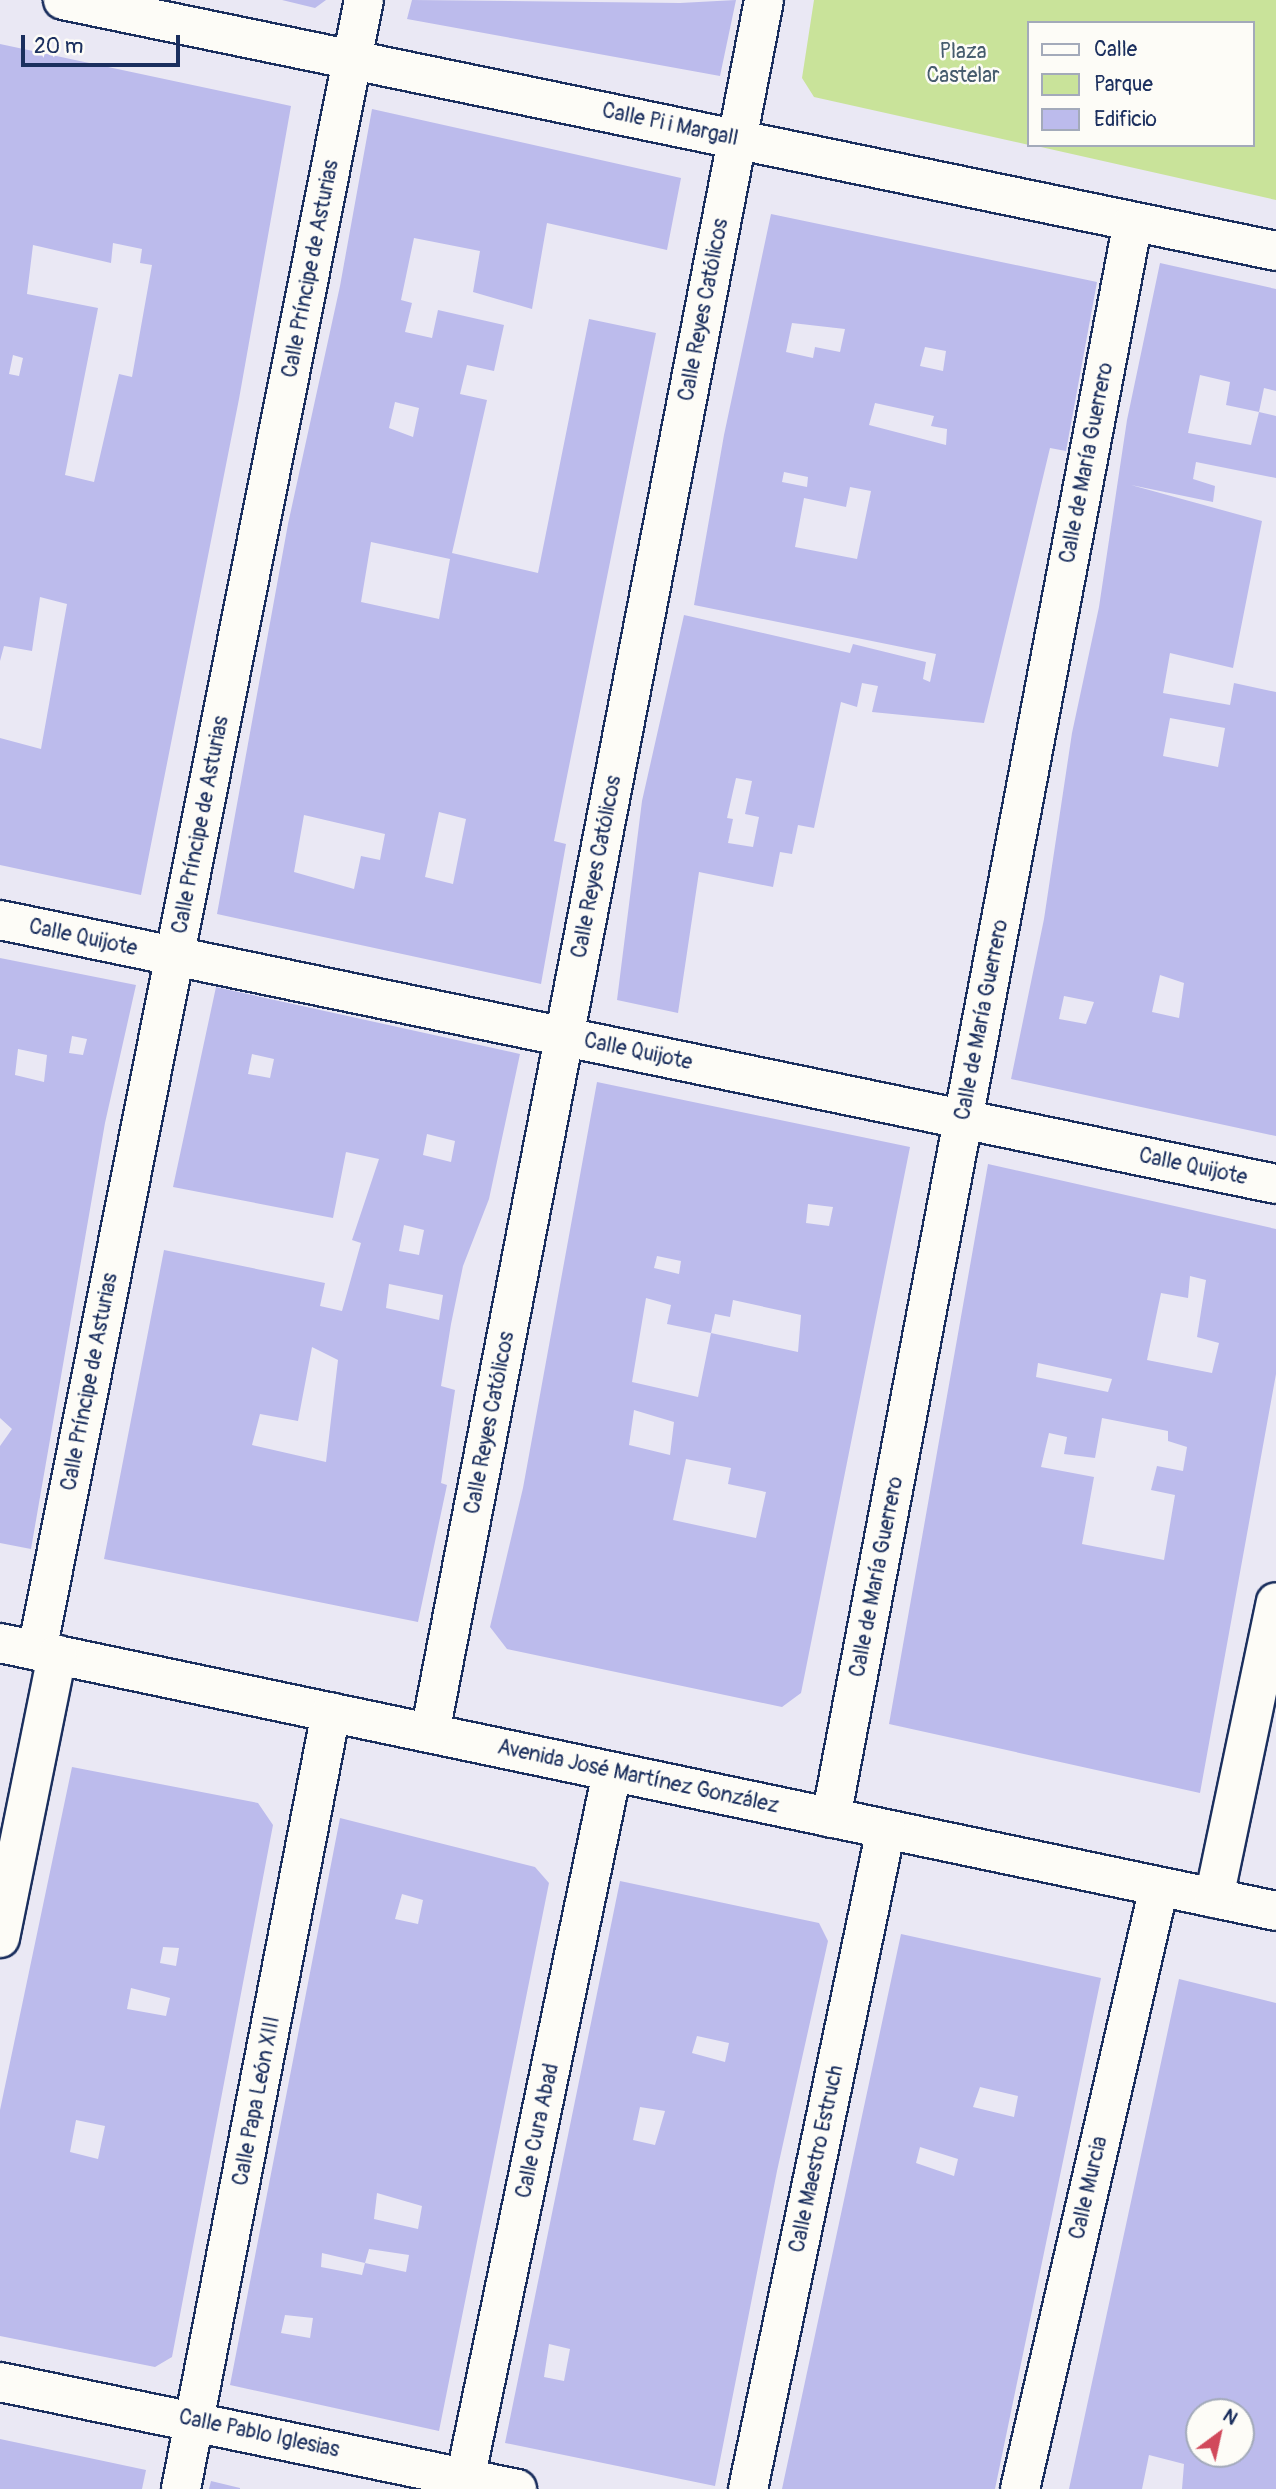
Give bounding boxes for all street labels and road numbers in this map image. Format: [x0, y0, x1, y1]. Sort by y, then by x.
street label: Calle Pi i Margall [600, 98, 740, 152]
street label: Calle Príncipe de Asturias [278, 158, 344, 380]
street label: Calle Reyes Católicos [674, 217, 734, 403]
street label: Calle de María Guerrero [1055, 361, 1119, 565]
street label: Calle Príncipe de Asturias [168, 714, 234, 936]
street label: Calle Reyes Católicos [567, 774, 627, 960]
street label: Calle Quijote [27, 914, 139, 962]
street label: Calle de María Guerrero [950, 918, 1014, 1122]
street label: Calle Quijote [582, 1028, 694, 1076]
street label: Calle Quijote [1137, 1143, 1249, 1191]
street label: Calle Príncipe de Asturias [57, 1271, 123, 1493]
street label: Calle Reyes Católicos [460, 1330, 520, 1516]
street label: Calle de María Guerrero [845, 1475, 909, 1679]
street label: Avenida José Martínez González [495, 1735, 781, 1819]
street label: Calle Papa León XIII [228, 2014, 286, 2188]
street label: Calle Cura Abad [511, 2061, 565, 2201]
street label: Calle Maestro Estruch [785, 2063, 849, 2255]
street label: Calle Murcia [1065, 2134, 1113, 2242]
street label: Calle Pablo Iglesias [176, 2405, 342, 2463]

